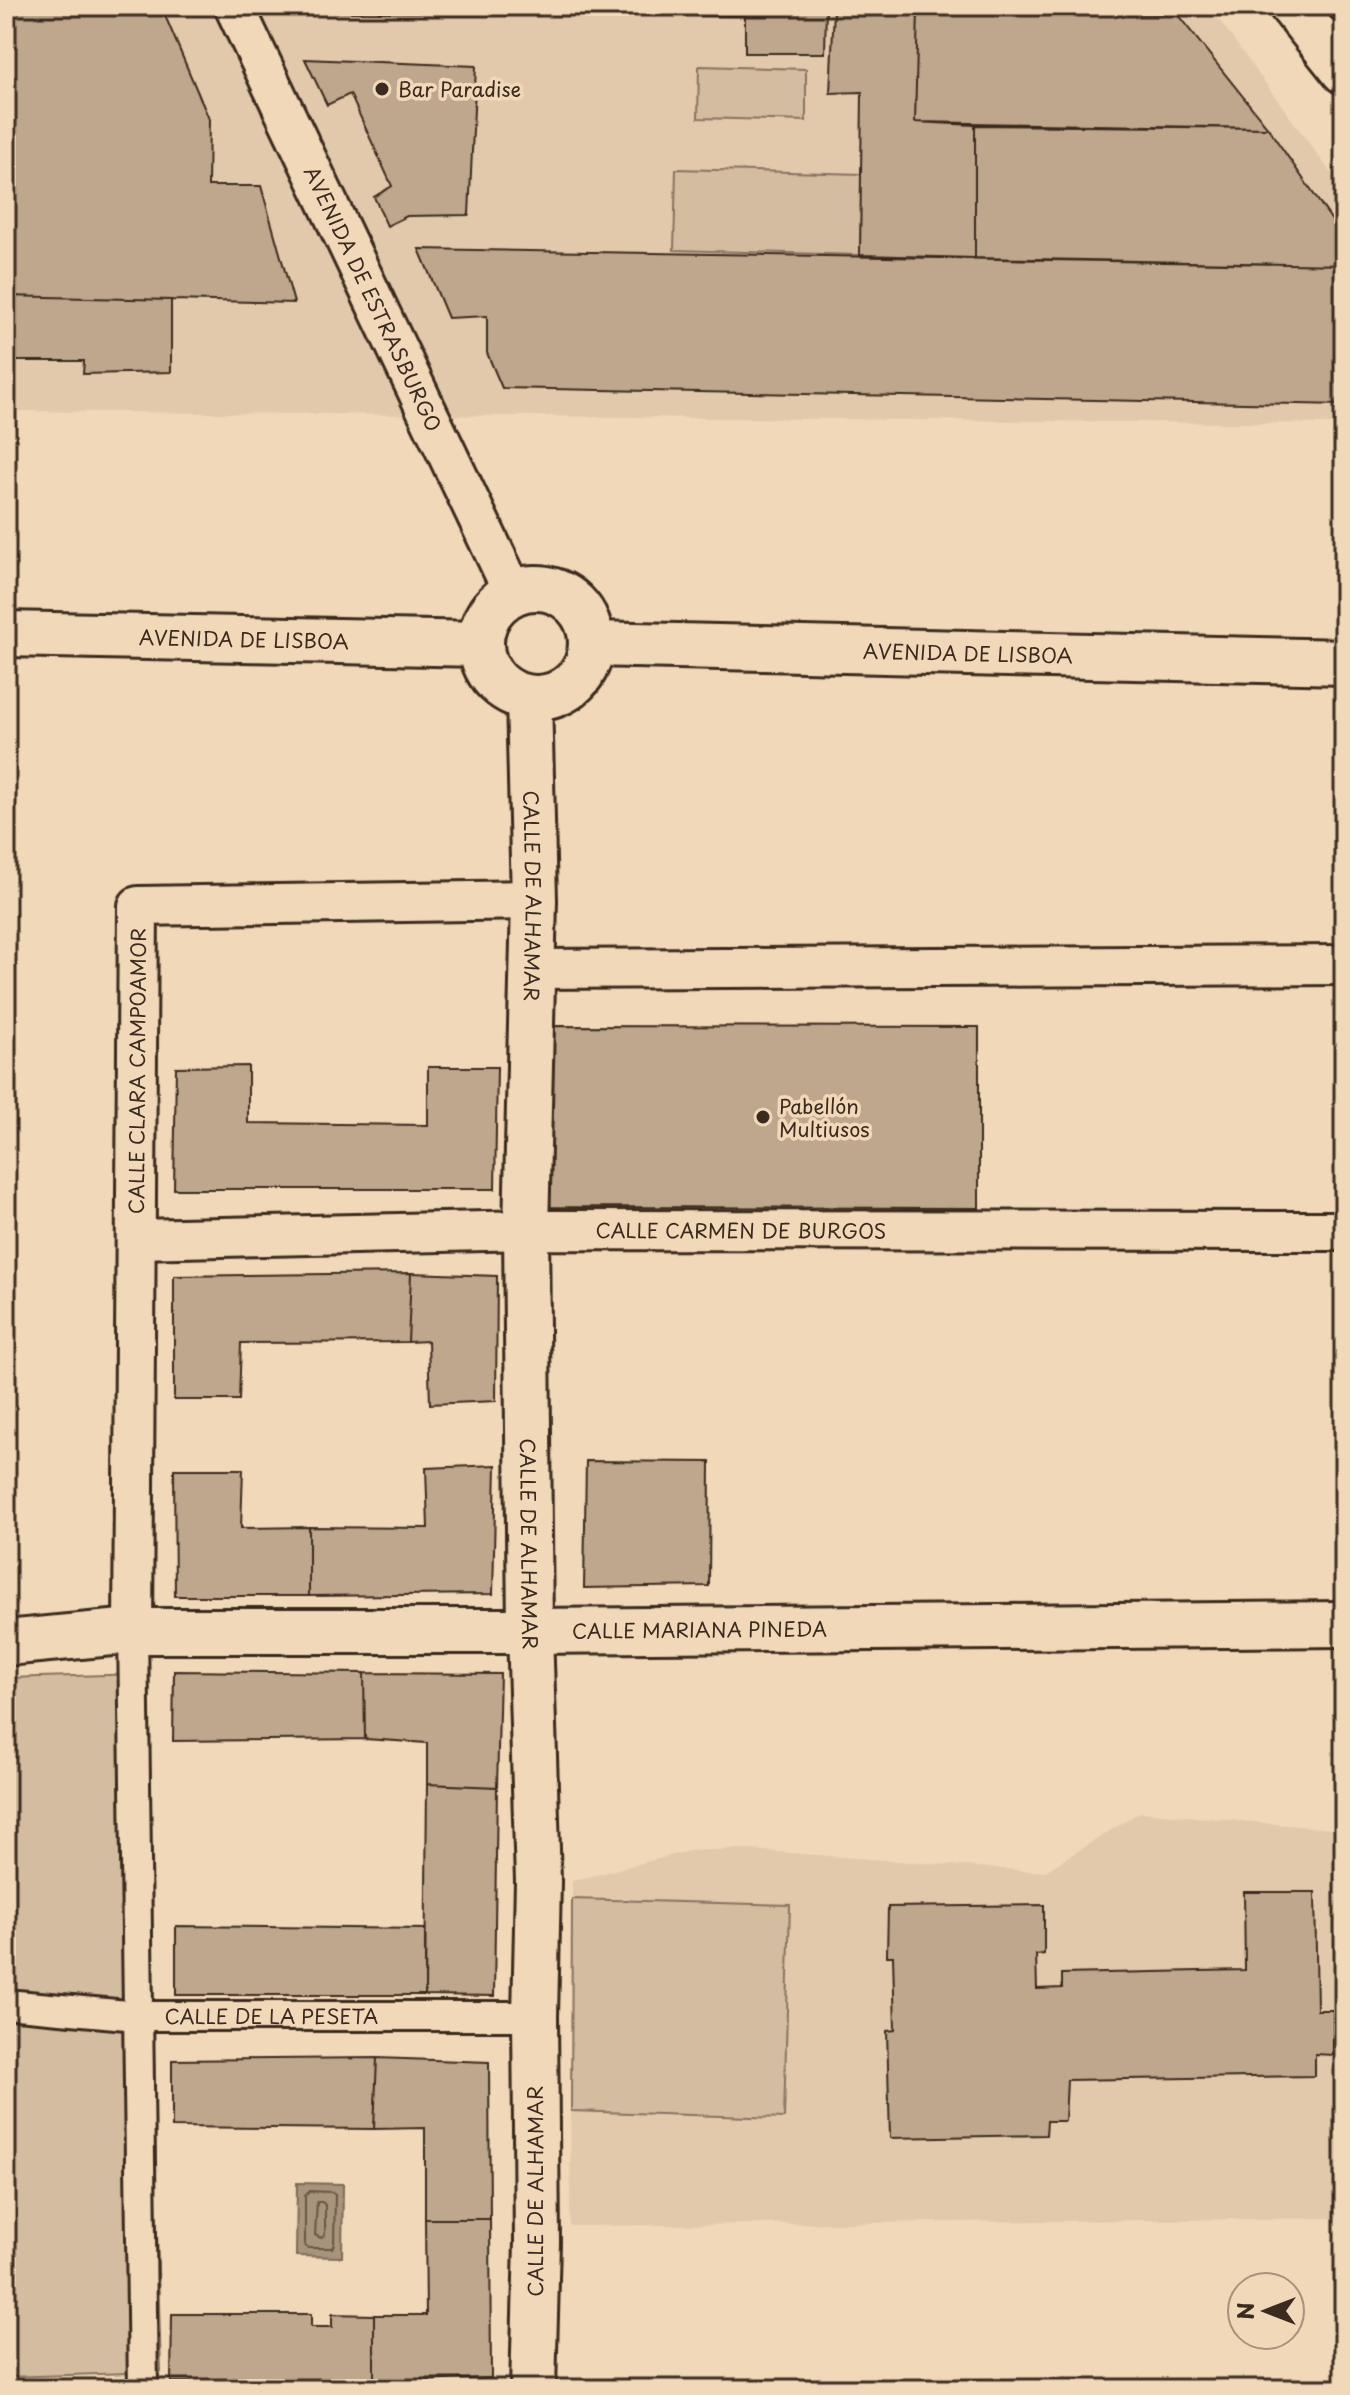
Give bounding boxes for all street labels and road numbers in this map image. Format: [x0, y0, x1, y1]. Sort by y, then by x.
street label: AVENIDA DE ESTRASBURGO [297, 161, 449, 436]
street label: AVENIDA DE LISBOA [139, 622, 349, 656]
street label: AVENIDA DE LISBOA [863, 635, 1073, 671]
street label: CALLE DE ALHAMAR [516, 790, 549, 1002]
street label: CALLE CLARA CAMPOAMOR [121, 928, 153, 1214]
street label: CALLE CARMEN DE BURGOS [596, 1215, 886, 1245]
street label: CALLE DE ALHAMAR [513, 1438, 546, 1650]
street label: CALLE MARIANA PINEDA [572, 1613, 827, 1646]
street label: CALLE DE LA PESETA [165, 2001, 378, 2031]
street label: CALLE DE ALHAMAR [520, 2085, 550, 2297]

